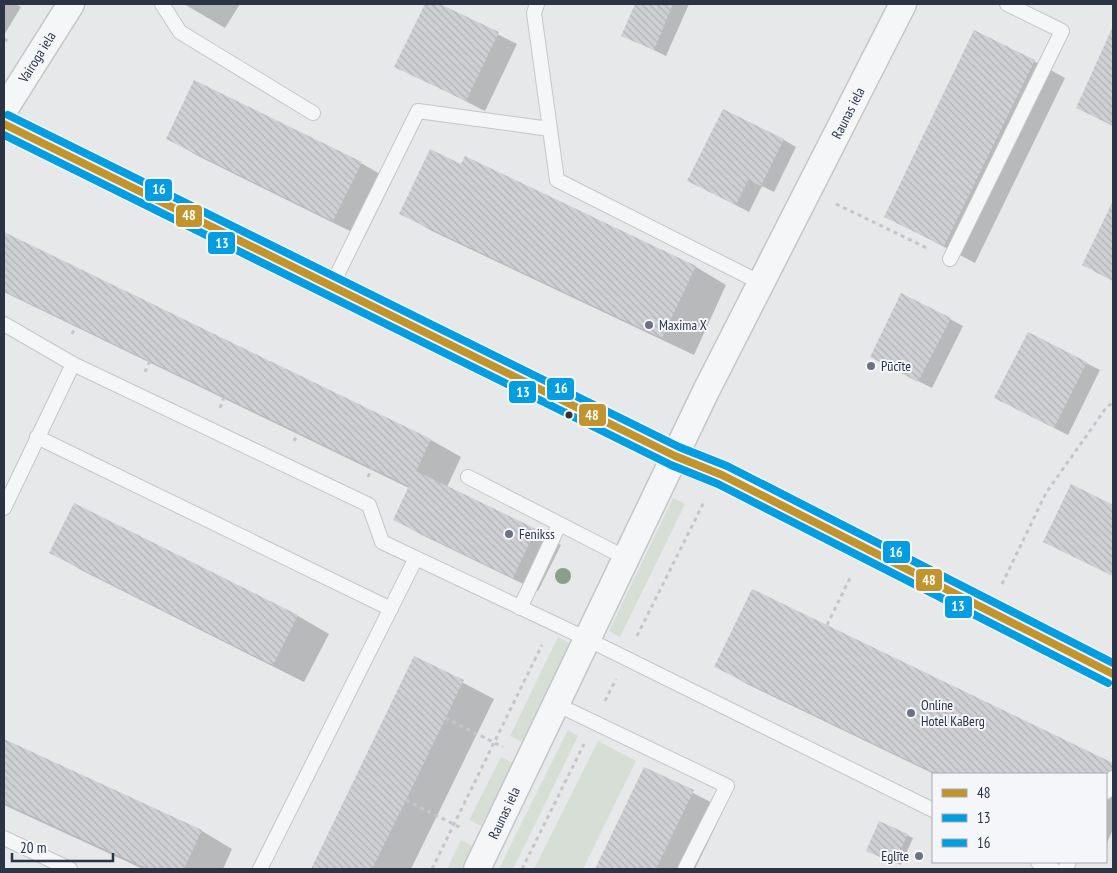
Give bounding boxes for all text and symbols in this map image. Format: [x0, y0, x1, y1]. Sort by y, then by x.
street label: Vairoga iela [14, 28, 60, 87]
street label: Raunas iela [827, 84, 869, 142]
line badge: 16 [144, 178, 173, 202]
text: 16 [152, 180, 166, 198]
line badge: 48 [175, 204, 203, 228]
text: 48 [182, 206, 196, 224]
line badge: 13 [207, 231, 236, 255]
text: 13 [215, 234, 229, 252]
place label: Maxima X [659, 316, 707, 334]
marker: Maxima X [643, 319, 655, 331]
place label: Pūcīte [881, 357, 911, 375]
marker: Pūcīte [865, 360, 877, 372]
line badge: 16 [546, 377, 575, 401]
text: 16 [554, 379, 568, 397]
line badge: 13 [508, 380, 537, 404]
text: 13 [516, 383, 530, 401]
line badge: 48 [578, 403, 607, 427]
text: 48 [585, 406, 599, 424]
unlabelled marker [564, 410, 574, 420]
place label: Fenikss [519, 525, 555, 543]
marker: Fenikss [503, 528, 515, 540]
line badge: 16 [882, 540, 911, 564]
text: 16 [889, 543, 903, 561]
line badge: 48 [915, 568, 943, 592]
text: 48 [922, 571, 936, 589]
line badge: 13 [944, 595, 973, 619]
text: 13 [951, 597, 965, 615]
place label: Online Hotel KaBerg [921, 696, 985, 730]
marker: Online Hotel KaBerg [905, 707, 917, 719]
legend [932, 773, 1107, 863]
text: 48 [977, 783, 991, 802]
street label: Raunas iela [484, 784, 524, 842]
text: 13 [977, 808, 991, 827]
scale bar [12, 830, 114, 862]
text: 16 [977, 833, 991, 852]
text: 20 m [20, 838, 46, 857]
place label: Eglīte [881, 847, 909, 865]
marker: Eglīte [913, 850, 925, 862]

